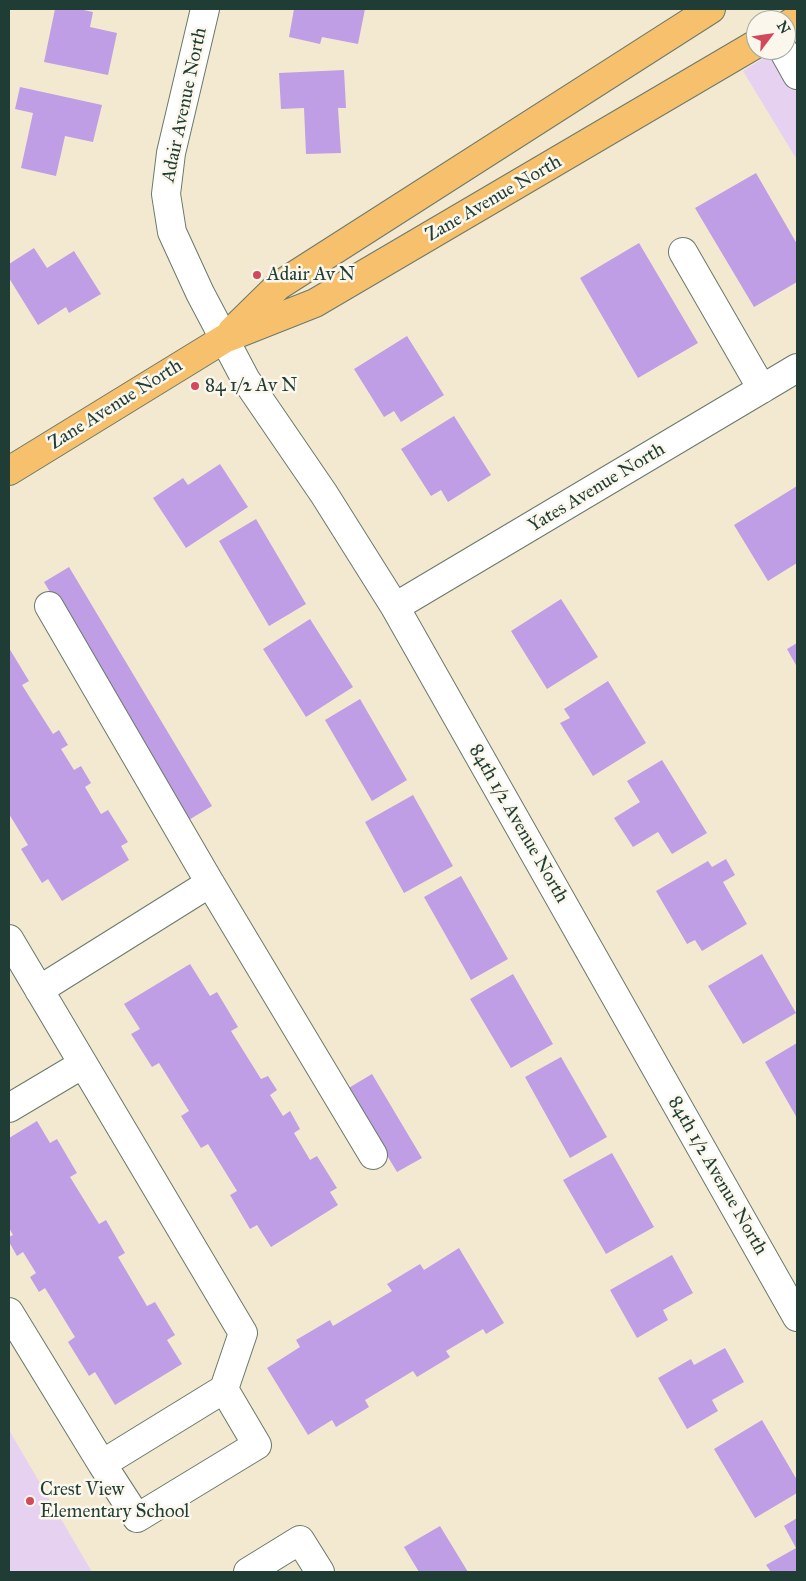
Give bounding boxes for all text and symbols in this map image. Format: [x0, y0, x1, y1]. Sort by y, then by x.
north arrow [746, 10, 796, 60]
text: N [773, 18, 794, 37]
street label: Adair Avenue North [157, 26, 213, 184]
street label: Zane Avenue North [422, 151, 566, 247]
place label: Adair Av N [267, 264, 355, 286]
marker: Adair Av N [251, 269, 263, 281]
street label: Zane Avenue North [45, 355, 187, 455]
place label: 84 1/2 Av N [205, 375, 297, 397]
marker: 84 1/2 Av N [189, 380, 201, 392]
street label: Yates Avenue North [524, 438, 670, 538]
street label: 84th 1/2 Avenue North [463, 741, 573, 907]
street label: 84th 1/2 Avenue North [662, 1093, 772, 1259]
place label: Crest View Elementary School [40, 1479, 189, 1523]
marker: Crest View Elementary School [24, 1495, 36, 1507]

